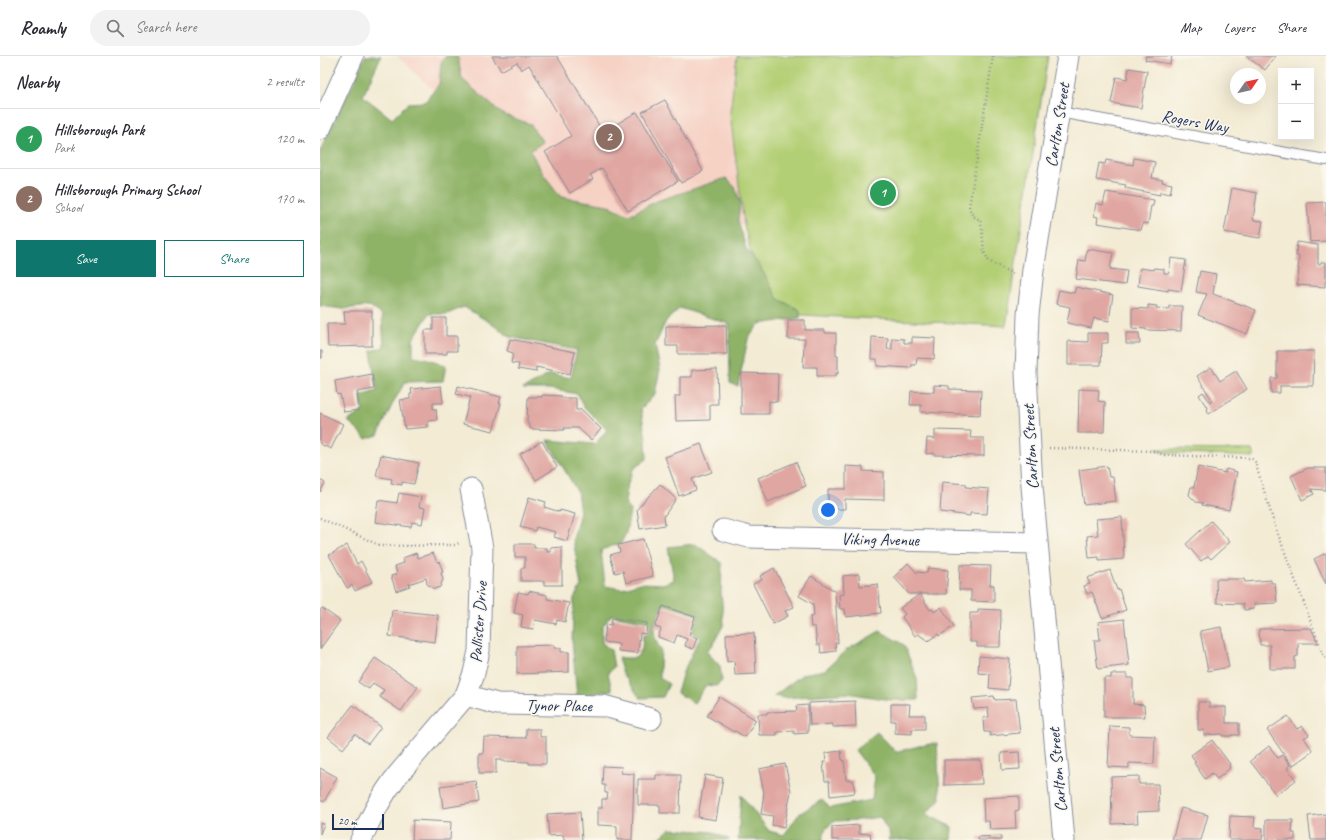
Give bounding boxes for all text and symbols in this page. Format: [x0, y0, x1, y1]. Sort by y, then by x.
search box [90, 10, 370, 46]
text: Roamly [20, 16, 66, 40]
icon: search [104, 17, 126, 39]
text: Search here [136, 18, 197, 37]
text: Map [1180, 19, 1202, 36]
text: Layers [1224, 19, 1255, 36]
text: Share [1277, 19, 1306, 36]
north arrow [1230, 68, 1266, 104]
map controls [1278, 68, 1314, 140]
button: + [1278, 68, 1314, 104]
text: Nearby [16, 72, 59, 93]
text: 2 results [266, 74, 304, 90]
street label: Carlton Street [1041, 79, 1075, 168]
button: − [1278, 104, 1314, 140]
street label: Rogers Way [1160, 105, 1231, 138]
text: Hillsborough Park [54, 121, 144, 140]
pin: 2 [596, 122, 622, 152]
text: 1 [26, 131, 32, 147]
text: 120 m [276, 131, 304, 147]
text: Park [54, 140, 75, 156]
pin: 1 [870, 178, 896, 208]
text: Hillsborough Primary School [54, 181, 199, 200]
text: 2 [26, 191, 32, 207]
text: 170 m [276, 191, 304, 207]
text: School [54, 200, 82, 216]
button: Save [16, 240, 156, 277]
button: Share [164, 240, 304, 277]
street label: Carlton Street [1018, 402, 1043, 490]
your location [818, 500, 838, 520]
street label: Viking Avenue [841, 528, 921, 551]
street label: Pallister Drive [465, 579, 492, 663]
street label: Tynor Place [526, 694, 594, 717]
street label: Carlton Street [1043, 725, 1072, 813]
scale bar [332, 812, 384, 831]
text: 20 m [338, 814, 357, 828]

